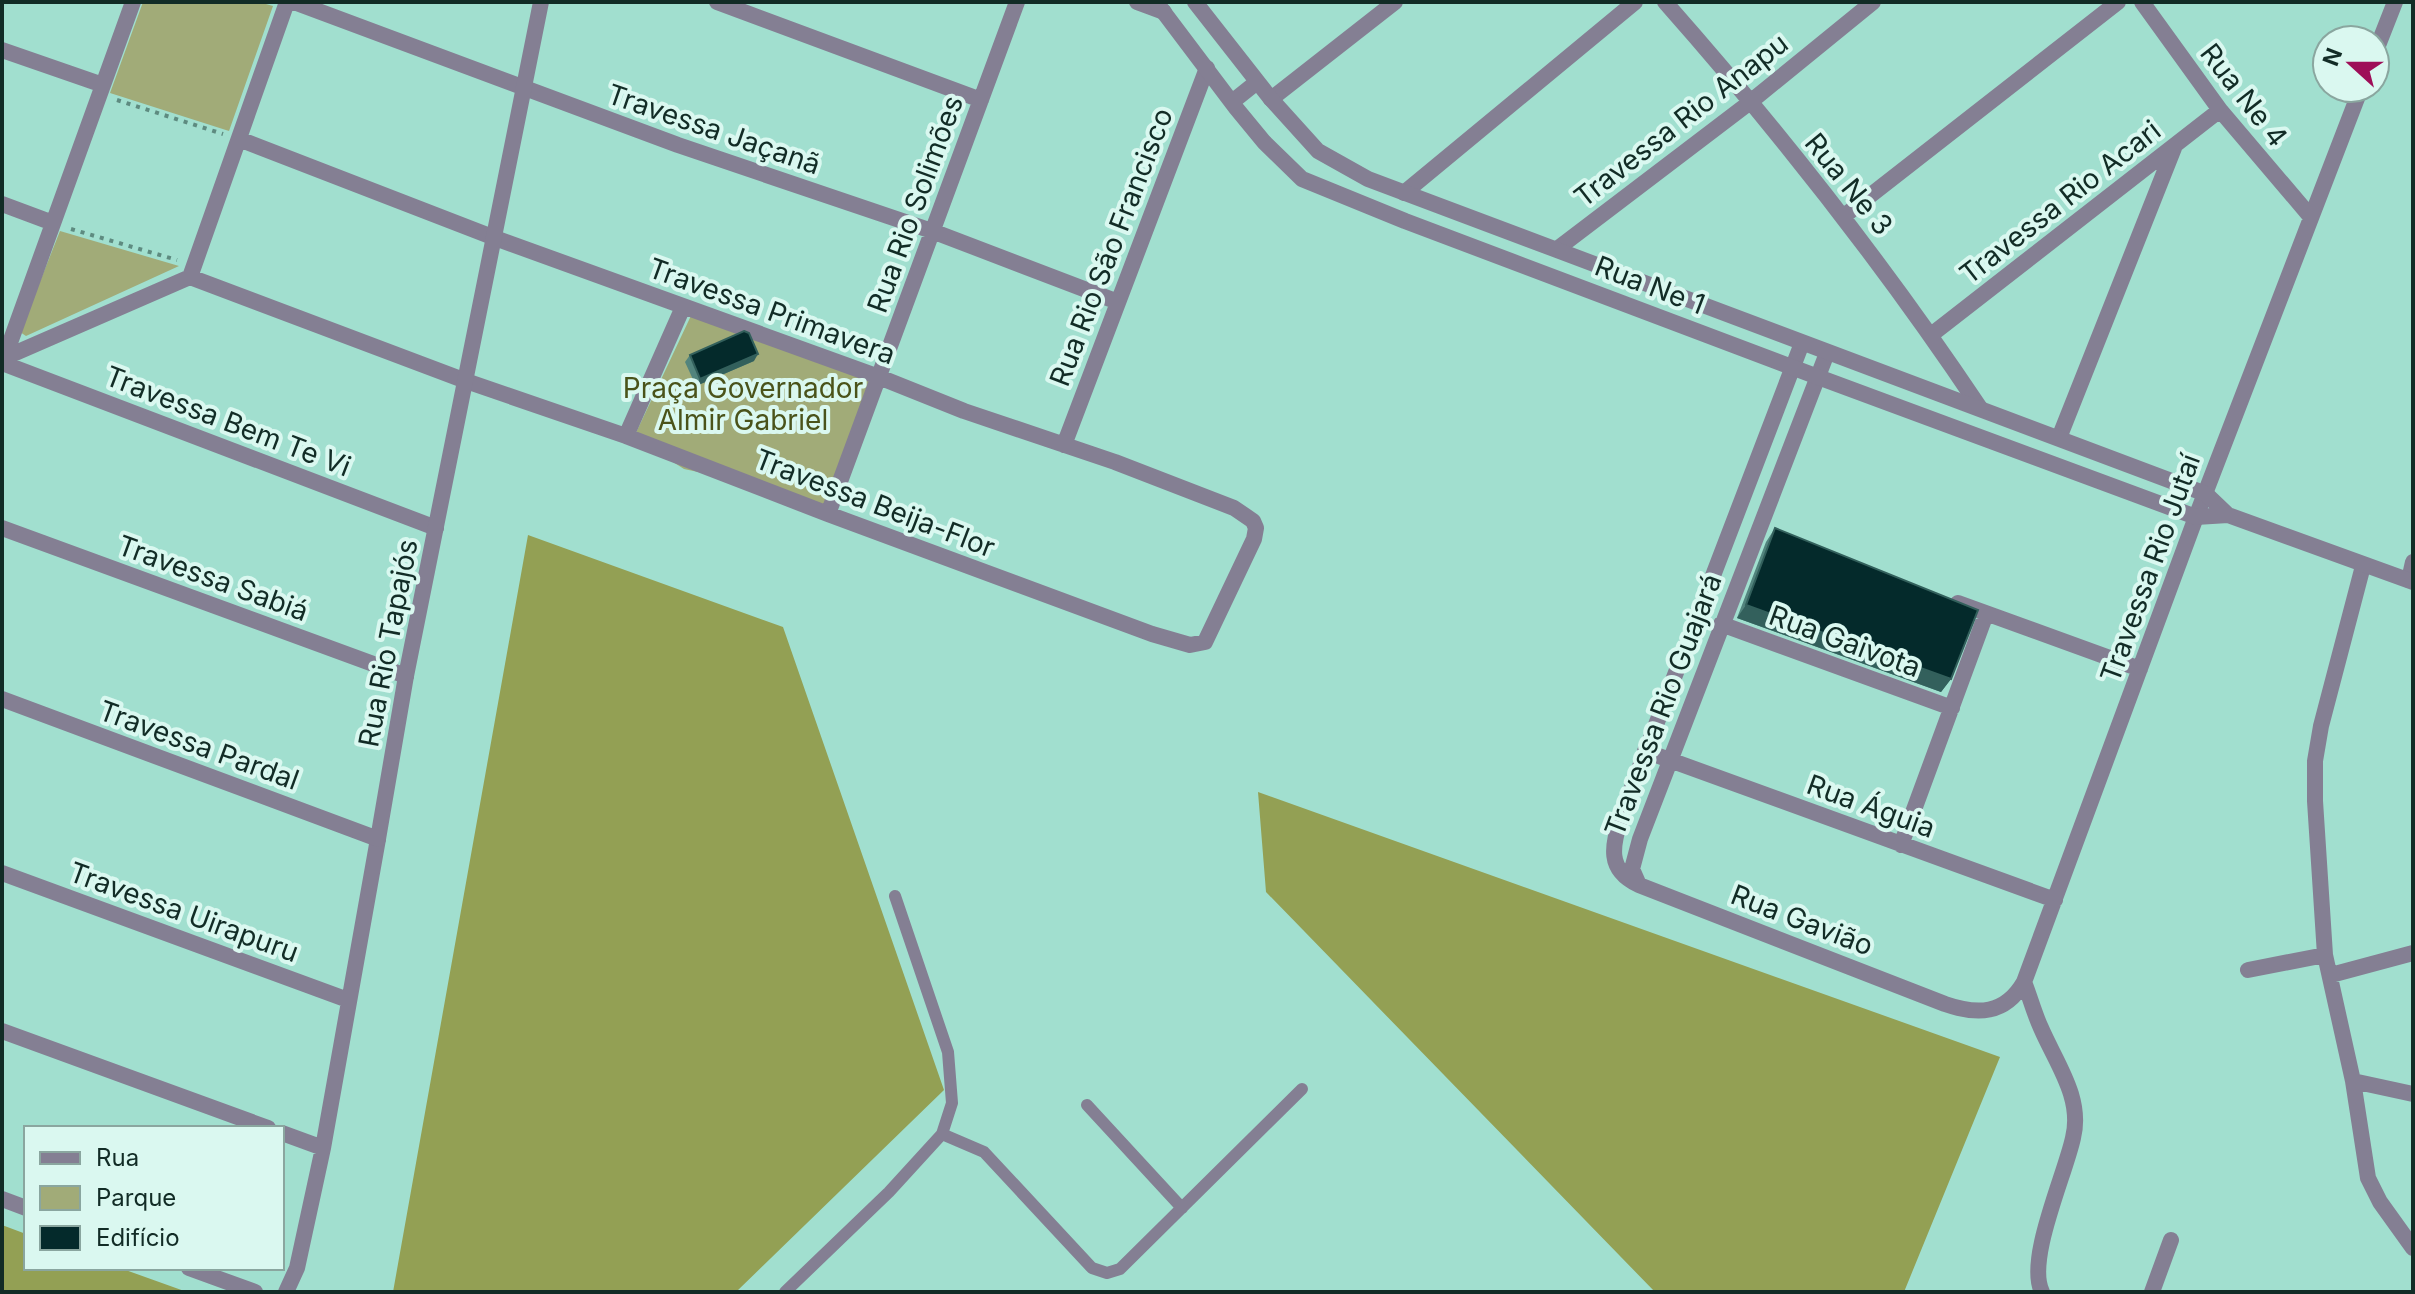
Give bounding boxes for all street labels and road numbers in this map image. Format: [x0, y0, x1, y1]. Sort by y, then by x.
street label: Travessa Rio Anapu [1567, 26, 1795, 214]
street label: Rua Ne 4 [2193, 37, 2295, 153]
street label: Travessa Jaçanã [603, 77, 825, 181]
street label: Rua Rio Solimões [860, 91, 970, 317]
street label: Rua Rio São Francisco [1042, 103, 1180, 391]
street label: Travessa Rio Acari [1953, 113, 2167, 291]
street label: Rua Ne 3 [1798, 126, 1900, 242]
street label: Rua Ne 1 [1590, 249, 1710, 321]
street label: Travessa Primavera [644, 251, 900, 371]
street label: Travessa Bem Te Vi [100, 358, 356, 484]
street label: Travessa Beija-Flor [750, 442, 1000, 564]
street label: Travessa Rio Jutaí [2093, 449, 2207, 687]
street label: Travessa Sabiá [113, 528, 313, 628]
street label: Rua Rio Tapajós [351, 536, 425, 750]
street label: Travessa Rio Guajará [1597, 569, 1729, 841]
street label: Rua Gaivota [1765, 598, 1925, 684]
street label: Travessa Pardal [94, 693, 304, 797]
street label: Rua Águia [1802, 766, 1940, 845]
street label: Travessa Uirapuru [65, 855, 303, 969]
street label: Rua Gavião [1726, 877, 1878, 963]

